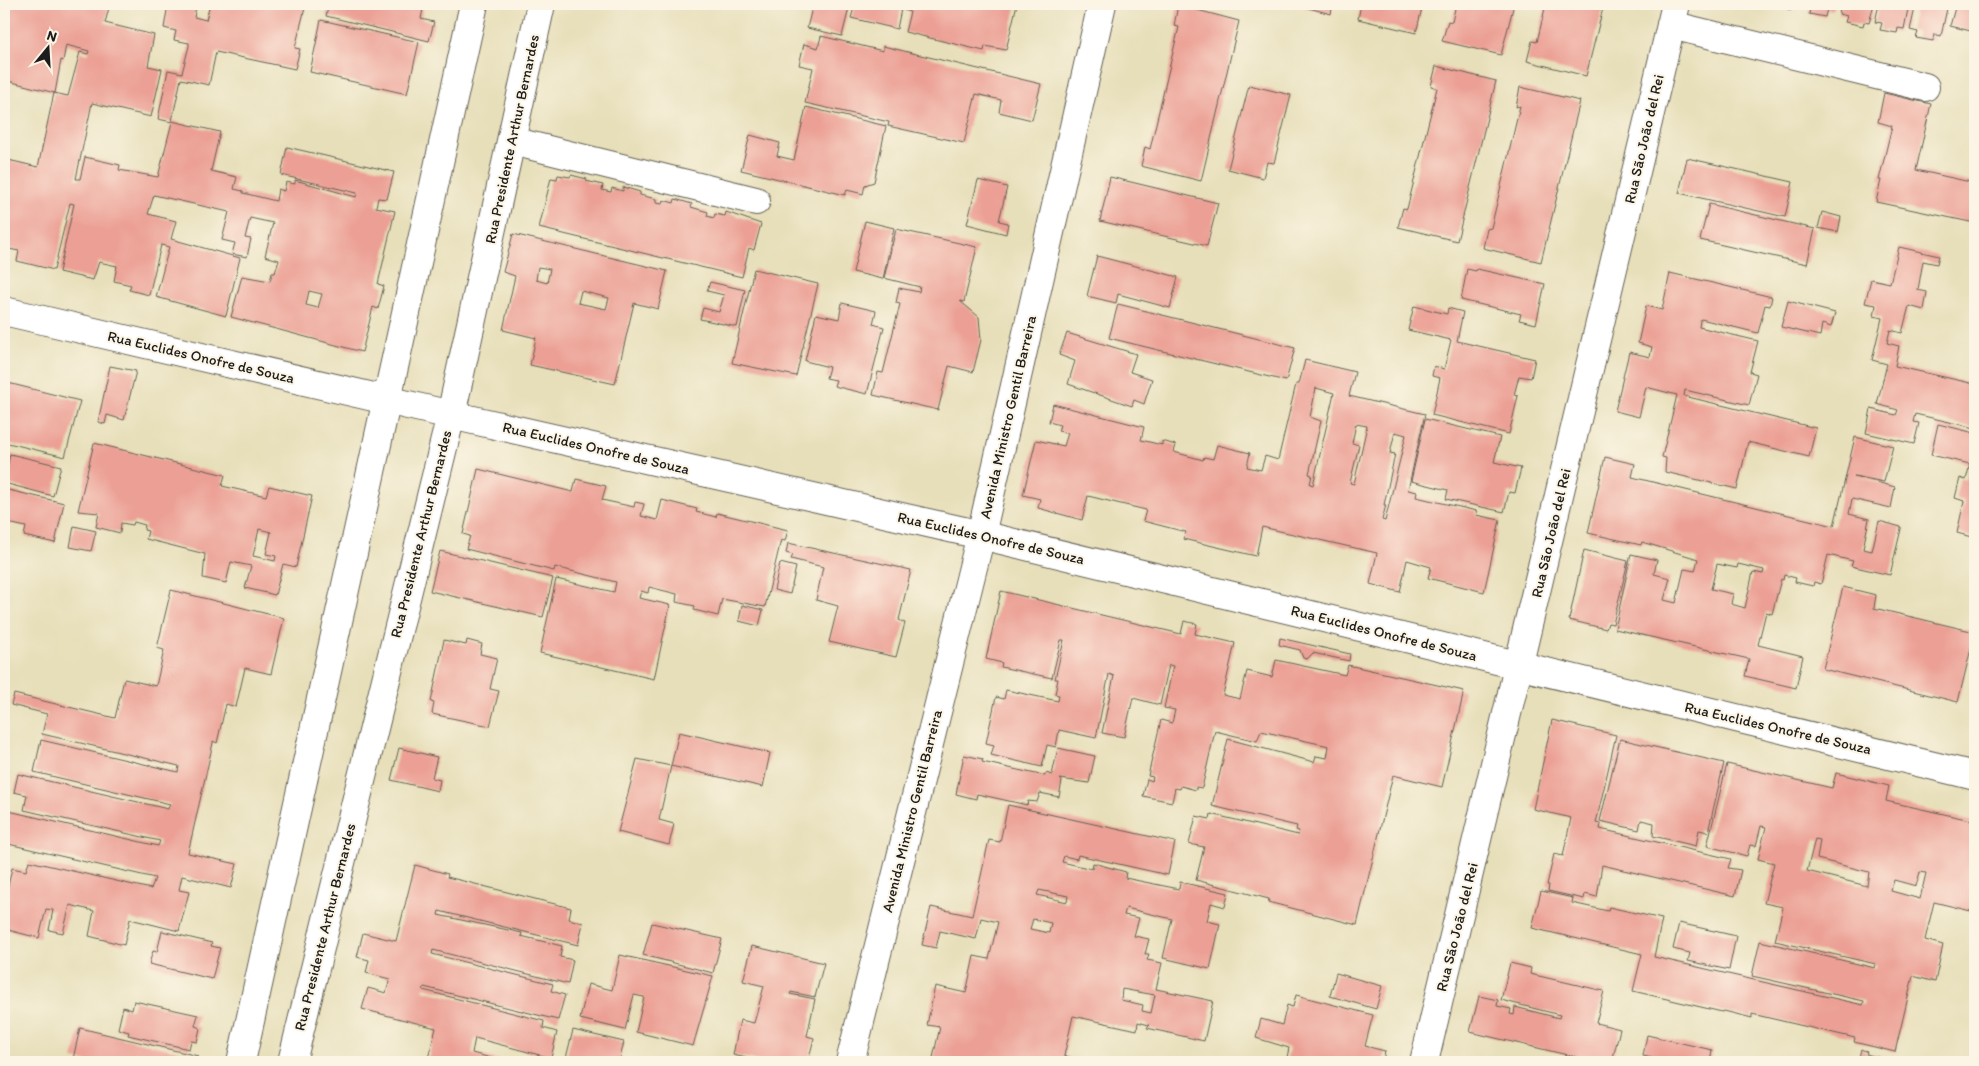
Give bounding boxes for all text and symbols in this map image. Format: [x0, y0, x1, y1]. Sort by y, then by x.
north arrow [22, 22, 72, 72]
text: N [45, 27, 59, 46]
street label: Rua Presidente Arthur Bernardes [481, 32, 543, 245]
street label: Rua São João del Rei [1620, 73, 1668, 205]
street label: Avenida Ministro Gentil Barreira [976, 313, 1040, 520]
street label: Rua Euclides Onofre de Souza [106, 327, 297, 387]
street label: Rua Euclides Onofre de Souza [501, 418, 692, 478]
street label: Rua Presidente Arthur Bernardes [386, 428, 456, 640]
street label: Rua São João del Rei [1527, 467, 1575, 599]
street label: Rua Euclides Onofre de Souza [896, 508, 1087, 568]
street label: Rua Euclides Onofre de Souza [1289, 601, 1479, 665]
street label: Rua Euclides Onofre de Souza [1683, 698, 1874, 758]
street label: Avenida Ministro Gentil Barreira [878, 708, 946, 914]
street label: Rua Presidente Arthur Bernardes [290, 821, 360, 1033]
street label: Rua São João del Rei [1432, 861, 1482, 993]

